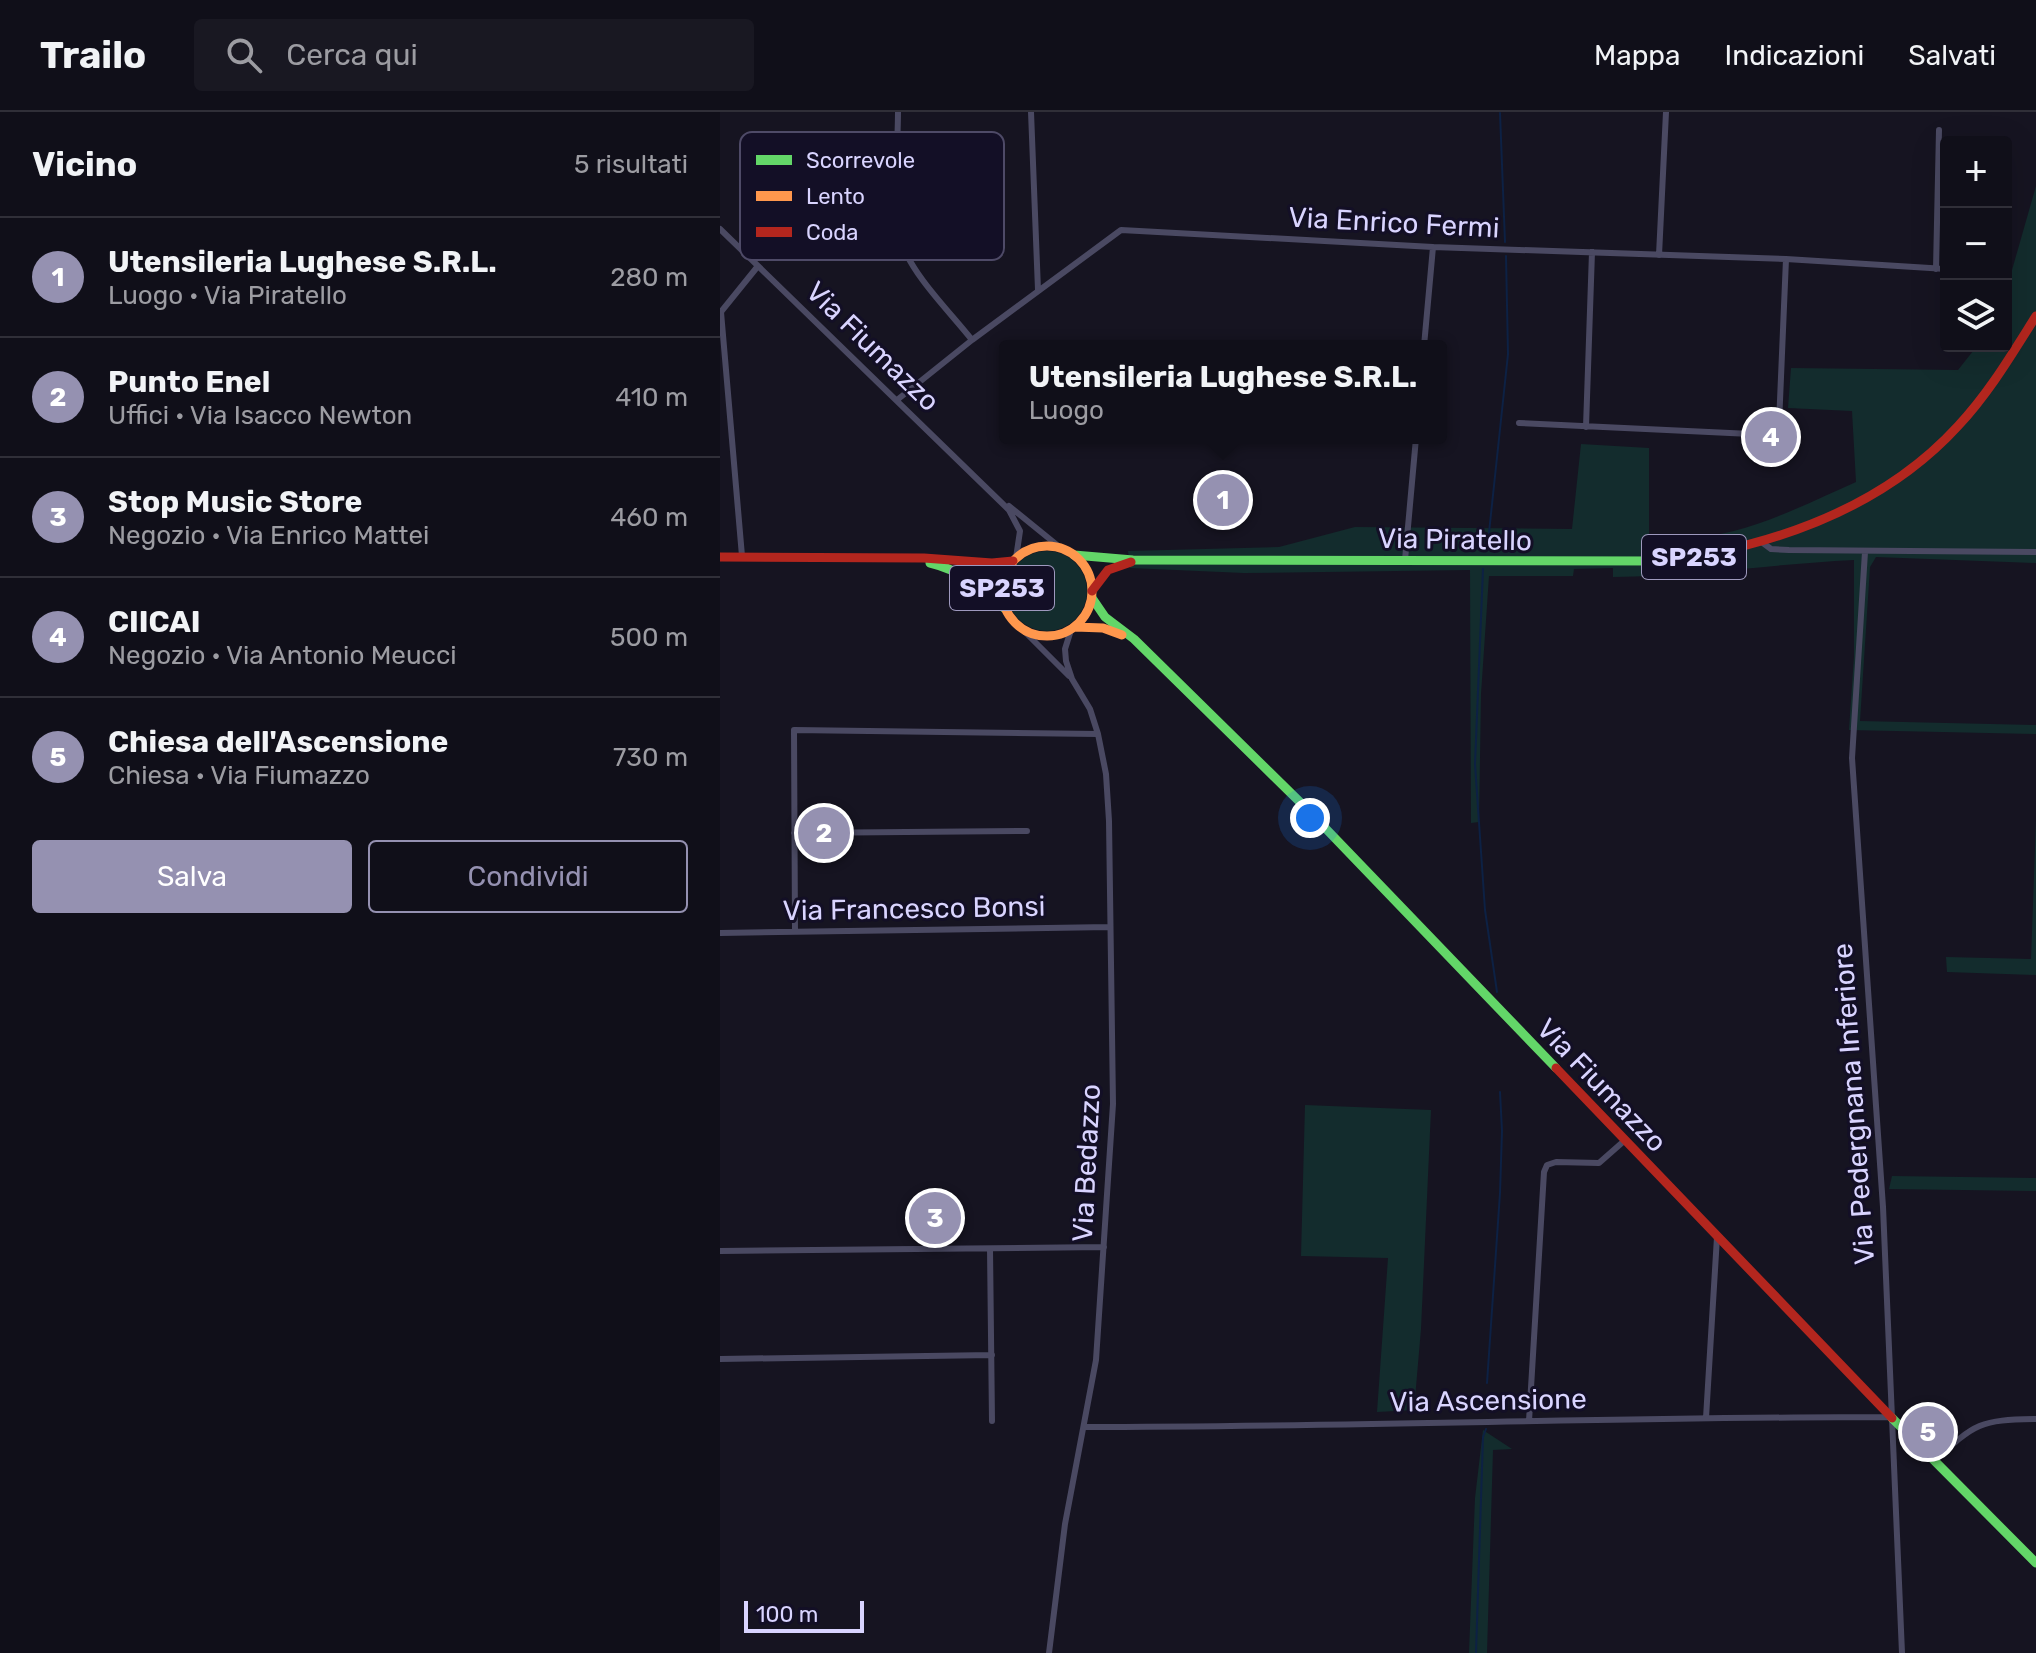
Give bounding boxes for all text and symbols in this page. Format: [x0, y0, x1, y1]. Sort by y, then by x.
search box [194, 19, 754, 91]
text: Trailo [40, 32, 146, 78]
icon: search [222, 33, 266, 77]
text: Cerca qui [286, 37, 418, 73]
text: Mappa [1594, 39, 1681, 72]
text: Indicazioni [1725, 39, 1864, 72]
text: Salvati [1908, 39, 1996, 72]
legend [740, 132, 1004, 260]
map controls [1940, 136, 2012, 352]
button: + [1940, 136, 2012, 208]
text: Vicino [32, 144, 137, 185]
text: Scorrevole [806, 147, 915, 174]
text: 5 risultati [574, 149, 688, 180]
text: Lento [806, 183, 865, 210]
street label: Via Enrico Fermi [1288, 200, 1500, 245]
button: − [1940, 208, 2012, 280]
text: Coda [806, 219, 859, 246]
text: Utensileria Lughese S.R.L. [108, 244, 497, 280]
text: 1 [52, 262, 64, 293]
text: 280 m [610, 262, 688, 293]
street label: Via Fiumazzo [799, 275, 946, 418]
text: Luogo · Via Piratello [108, 280, 347, 311]
button: layers [1940, 280, 2012, 352]
popup [999, 340, 1447, 444]
text: Utensileria Lughese S.R.L. [1029, 359, 1417, 395]
text: Punto Enel [108, 364, 270, 400]
text: 2 [50, 382, 66, 413]
text: 410 m [615, 382, 688, 413]
text: Luogo [1029, 395, 1104, 426]
text: Uffici · Via Isacco Newton [108, 400, 412, 431]
pin: 4 [1745, 407, 1797, 467]
pin: 1 [1197, 470, 1249, 530]
text: Stop Music Store [108, 484, 362, 520]
text: 3 [49, 502, 67, 533]
text: 460 m [610, 502, 688, 533]
text: Negozio · Via Enrico Mattei [108, 520, 429, 551]
street label: Via Piratello [1378, 522, 1532, 557]
road number: SP253 [1642, 535, 1746, 579]
road number: SP253 [950, 566, 1054, 610]
text: CIICAI [108, 604, 201, 640]
text: 4 [49, 622, 67, 653]
text: 500 m [610, 622, 688, 653]
text: Negozio · Via Antonio Meucci [108, 640, 457, 671]
text: Chiesa dell'Ascensione [108, 724, 448, 760]
text: 5 [50, 742, 66, 773]
text: 730 m [613, 742, 688, 773]
text: Chiesa · Via Fiumazzo [108, 760, 370, 791]
your location [1290, 798, 1330, 838]
pin: 2 [798, 803, 850, 863]
button: Salva [32, 840, 352, 913]
button: Condividi [368, 840, 688, 913]
street label: Via Francesco Bonsi [782, 890, 1046, 927]
street label: Via Pedergnana Inferiore [1826, 942, 1881, 1266]
street label: Via Fiumazzo [1530, 1012, 1673, 1159]
street label: Via Bedazzo [1066, 1083, 1107, 1243]
pin: 3 [909, 1188, 961, 1248]
street label: Via Ascensione [1389, 1382, 1587, 1419]
pin: 5 [1902, 1402, 1954, 1462]
scale bar [744, 1597, 864, 1633]
text: 100 m [756, 1601, 818, 1628]

